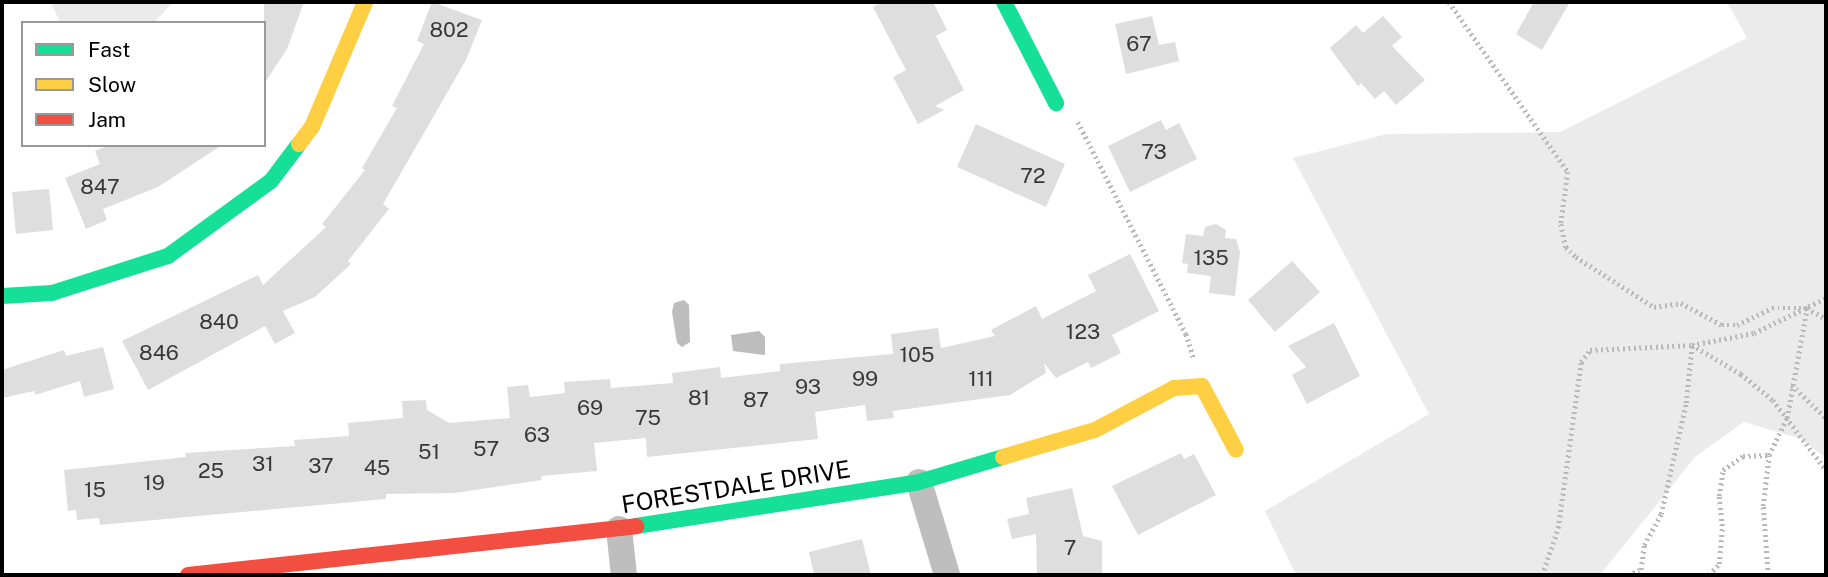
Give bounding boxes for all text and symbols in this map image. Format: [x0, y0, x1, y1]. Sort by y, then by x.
house number: 802 [430, 17, 468, 43]
legend [21, 21, 266, 147]
house number: 67 [1126, 31, 1152, 57]
text: Fast [88, 37, 130, 62]
text: Slow [88, 72, 136, 97]
text: Jam [88, 107, 126, 132]
house number: 73 [1141, 139, 1167, 165]
house number: 72 [1020, 163, 1046, 189]
house number: 847 [80, 174, 120, 200]
house number: 135 [1193, 245, 1229, 271]
house number: 840 [199, 309, 239, 335]
house number: 123 [1066, 319, 1100, 345]
house number: 846 [139, 340, 179, 366]
house number: 105 [900, 342, 934, 368]
house number: 99 [852, 366, 878, 392]
house number: 111 [968, 366, 994, 392]
house number: 93 [795, 374, 821, 400]
house number: 81 [688, 385, 710, 411]
house number: 87 [743, 387, 769, 413]
house number: 69 [577, 395, 603, 421]
house number: 75 [635, 405, 661, 431]
house number: 63 [524, 422, 550, 448]
house number: 57 [473, 436, 499, 462]
house number: 51 [418, 439, 440, 465]
house number: 31 [252, 451, 274, 477]
house number: 37 [308, 453, 334, 479]
house number: 45 [364, 455, 390, 481]
street label: FORESTDALE DRIVE [620, 455, 852, 519]
house number: 25 [198, 458, 224, 484]
house number: 19 [143, 470, 165, 496]
house number: 15 [84, 477, 106, 503]
house number: 7 [1064, 535, 1076, 561]

